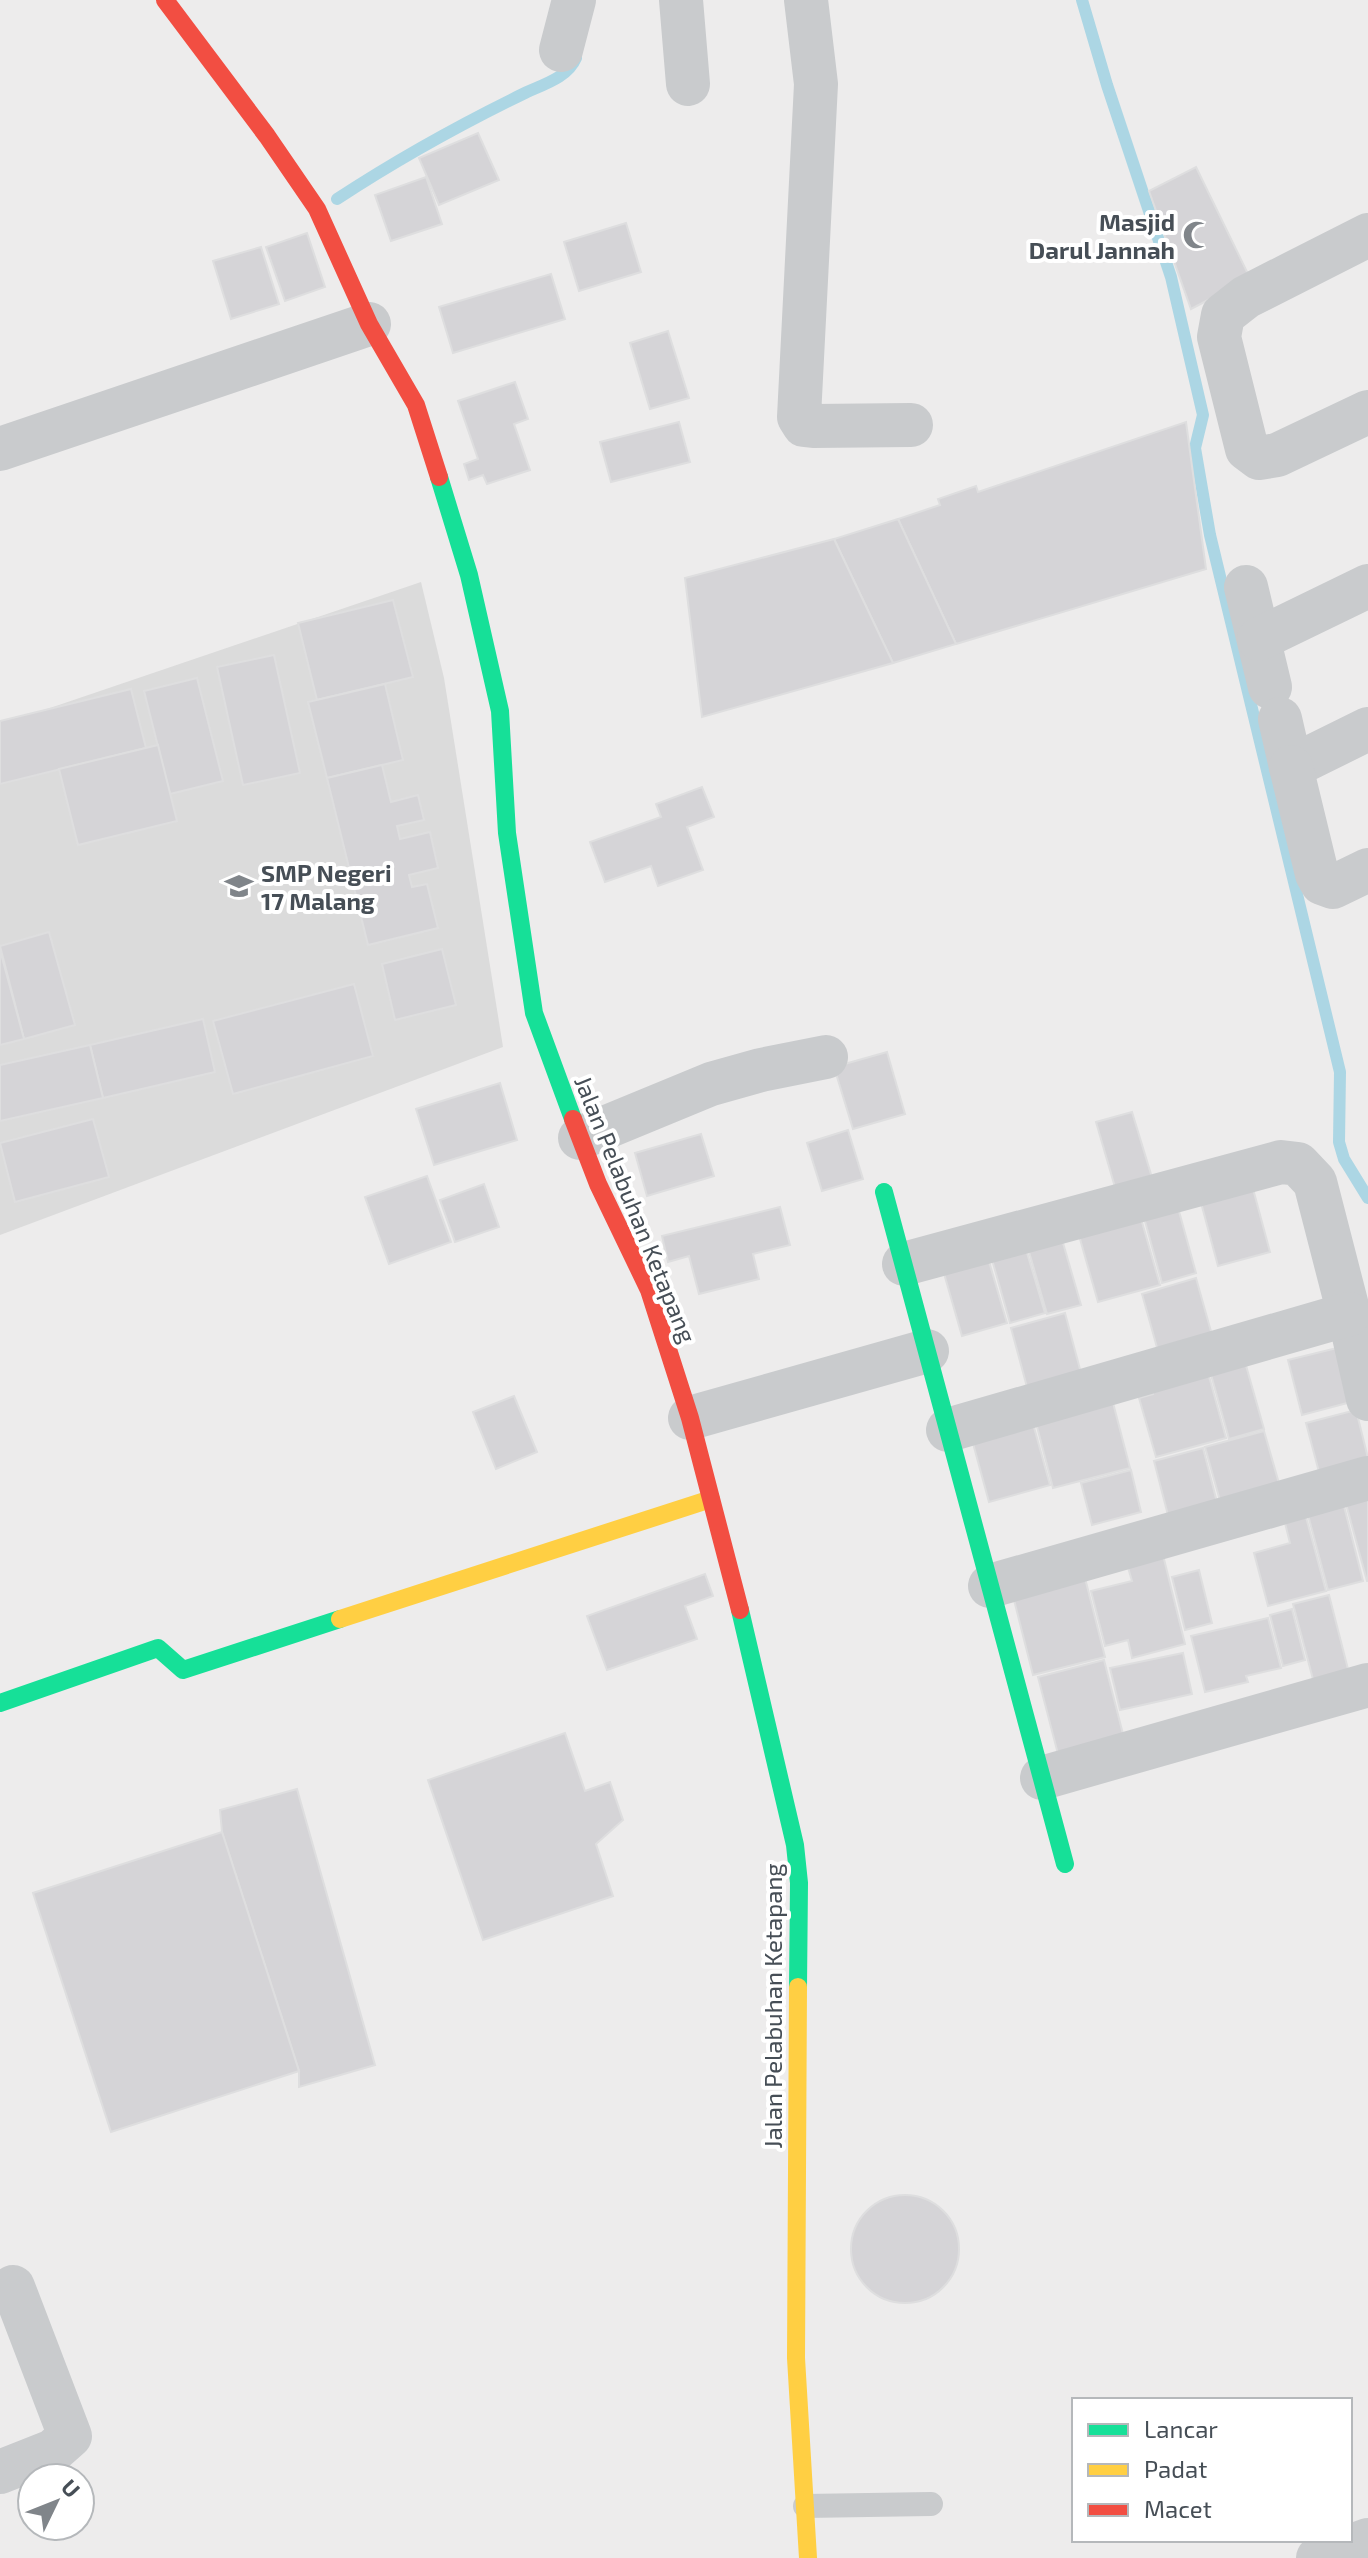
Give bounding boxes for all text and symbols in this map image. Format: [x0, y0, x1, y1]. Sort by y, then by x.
place label: Masjid Darul Jannah [1029, 207, 1175, 264]
mosque icon: Masjid Darul Jannah [1182, 220, 1212, 250]
place label: SMP Negeri 17 Malang [261, 858, 392, 915]
school or university icon: SMP Negeri 17 Malang [224, 871, 254, 901]
street label: Jalan Pelabuhan Ketapang [569, 1071, 703, 1347]
street label: Jalan Pelabuhan Ketapang [758, 1863, 787, 2149]
legend [1072, 2398, 1352, 2542]
text: Lancar [1144, 2414, 1218, 2443]
text: Padat [1144, 2454, 1207, 2483]
north arrow [16, 2462, 96, 2542]
text: U [57, 2473, 86, 2502]
text: Macet [1144, 2494, 1212, 2523]

